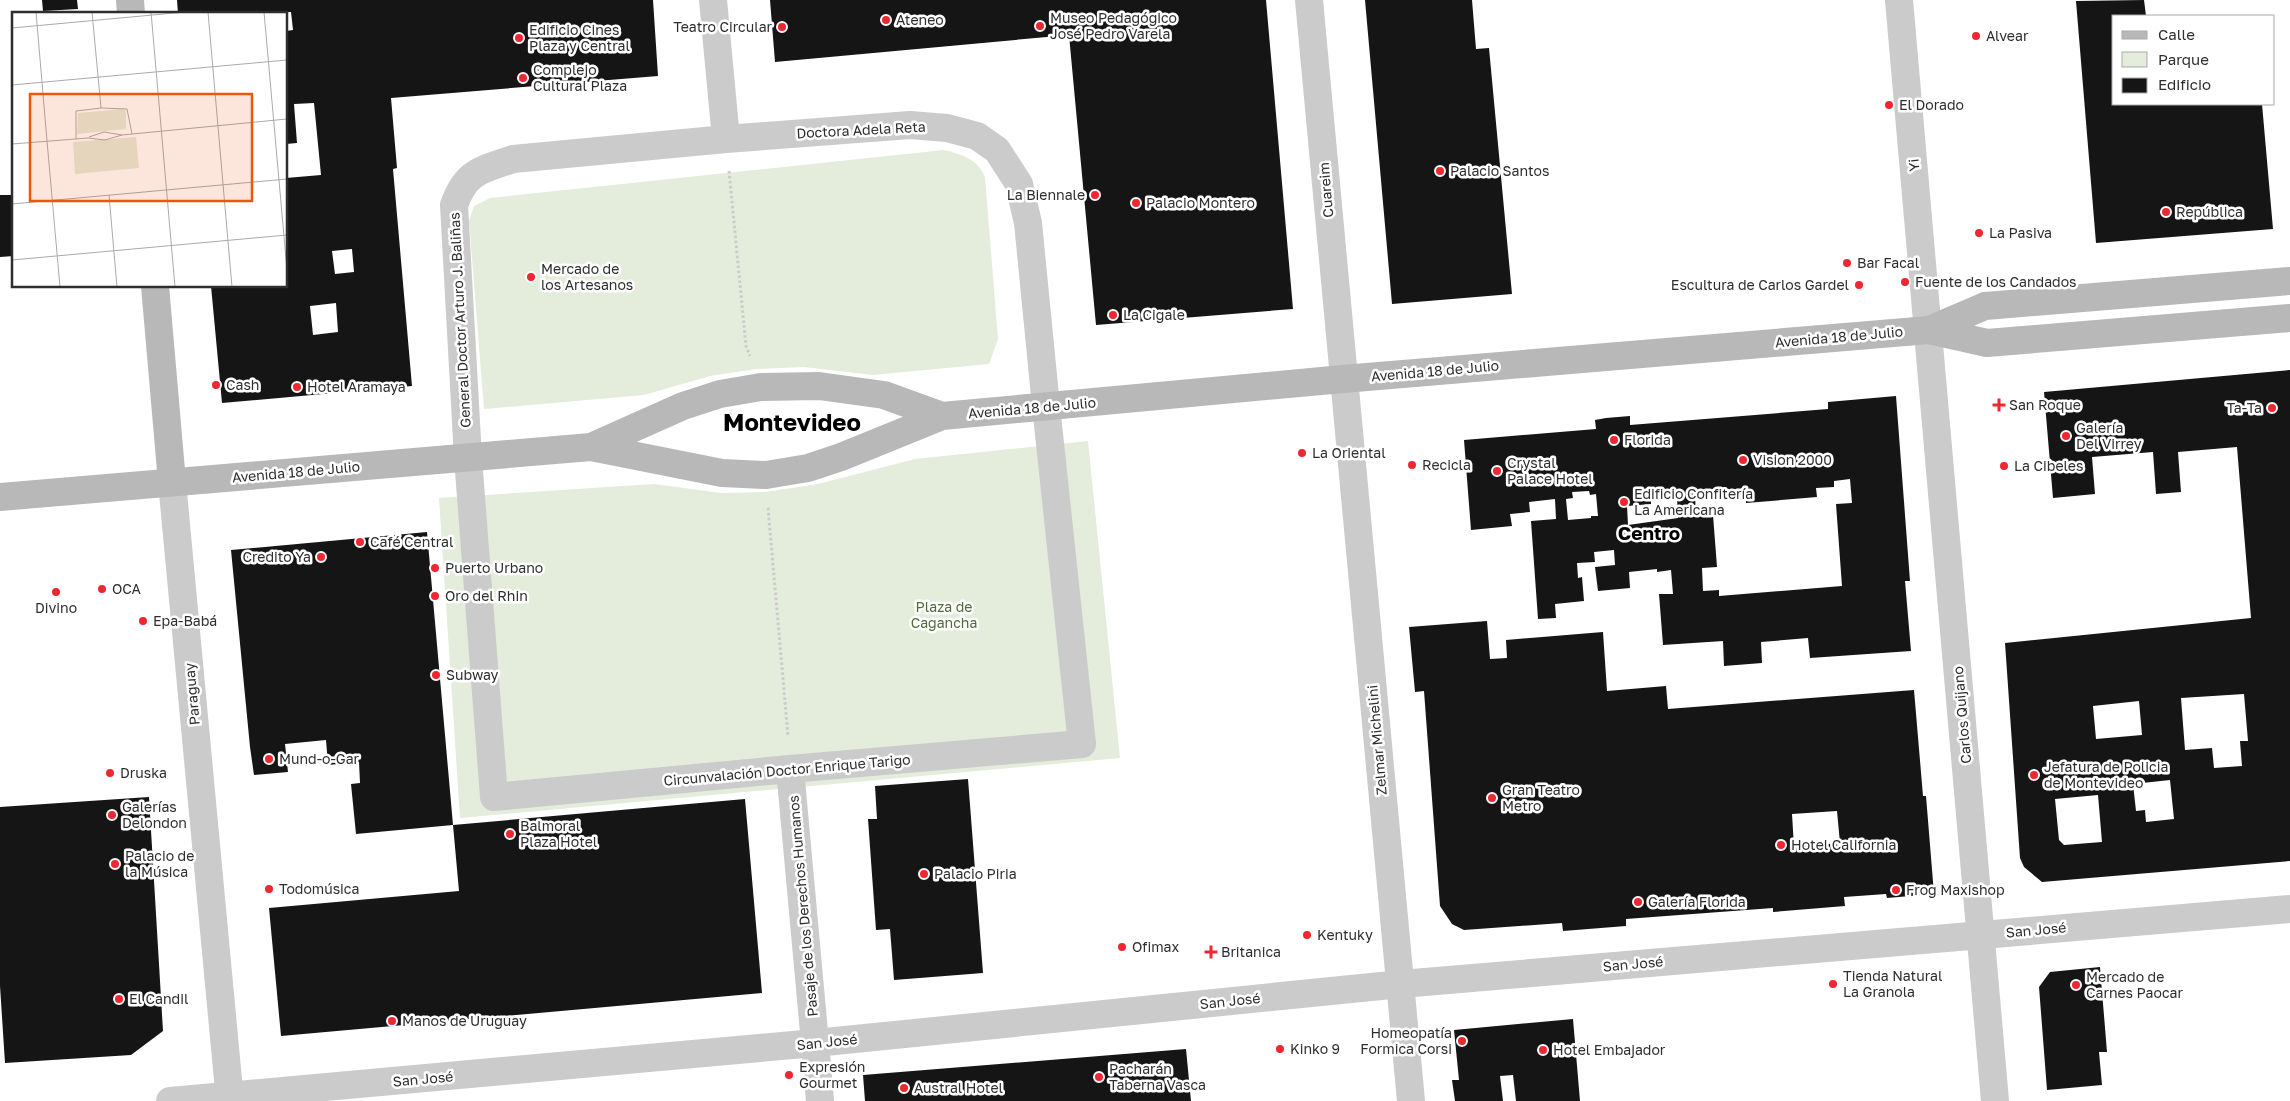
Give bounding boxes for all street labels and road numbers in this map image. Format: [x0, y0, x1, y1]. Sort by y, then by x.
street label: Doctora Adela Reta [796, 118, 926, 141]
street label: Yi [1904, 158, 1923, 172]
street label: Cuareim [1315, 162, 1336, 218]
street label: General Doctor Arturo J. Baliñas [445, 212, 474, 428]
street label: Avenida 18 de Julio [1774, 322, 1904, 351]
street label: Avenida 18 de Julio [1370, 356, 1500, 385]
street label: Avenida 18 de Julio [967, 393, 1097, 422]
street label: Avenida 18 de Julio [231, 457, 361, 486]
street label: Paraguay [180, 662, 203, 726]
street label: Carlos Quijano [1949, 666, 1974, 765]
street label: Zelmar Michelini [1363, 684, 1390, 796]
street label: Circunvalación Doctor Enrique Tarigo [663, 750, 911, 789]
street label: Pasaje de los Derechos Humanos [784, 795, 821, 1018]
street label: San José [2005, 918, 2067, 941]
street label: San José [1602, 952, 1664, 975]
street label: San José [1199, 989, 1261, 1012]
street label: San José [796, 1030, 858, 1053]
street label: San José [392, 1067, 454, 1090]

